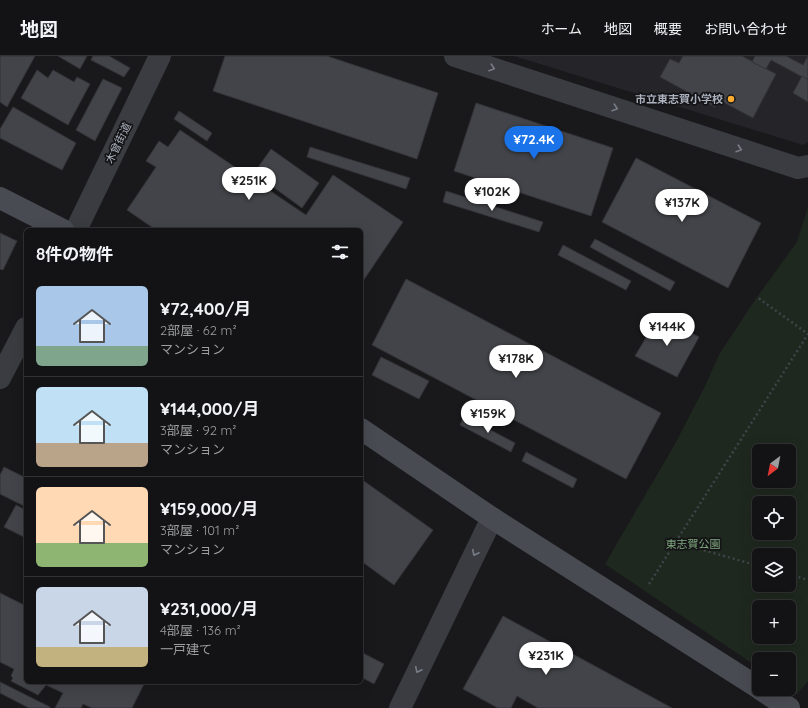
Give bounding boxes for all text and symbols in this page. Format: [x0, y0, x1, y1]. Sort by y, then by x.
text: 地図 [20, 17, 58, 41]
text: ホーム [540, 20, 582, 38]
text: 地図 [604, 20, 632, 38]
text: 概要 [654, 20, 682, 38]
text: お問い合わせ [704, 20, 788, 38]
one-way arrow [488, 63, 495, 72]
place label: 市立東志賀小学校 [635, 92, 723, 106]
marker: 市立東志賀小学校 [726, 94, 736, 104]
one-way arrow [612, 103, 619, 112]
street label: 木曾街道 [102, 120, 134, 166]
pin: ¥72.4K [501, 126, 567, 160]
text: ¥72.4K [513, 131, 555, 147]
one-way arrow [735, 144, 742, 152]
pin: ¥251K [221, 167, 277, 201]
text: ¥251K [231, 172, 267, 188]
pin: ¥102K [464, 178, 520, 212]
text: ¥102K [474, 183, 510, 199]
pin: ¥137K [654, 189, 710, 223]
text: ¥137K [664, 194, 700, 210]
icon: filters [329, 241, 351, 263]
text: 8件の物件 [36, 243, 113, 264]
text: ¥72,400/月 [160, 298, 251, 319]
icon: home [68, 302, 116, 350]
pin: ¥144K [639, 313, 695, 347]
text: ¥144K [649, 318, 685, 334]
text: 2部屋 · 62 m² [160, 322, 237, 338]
text: マンション [160, 341, 225, 357]
pin: ¥178K [488, 345, 544, 379]
text: ¥178K [498, 350, 534, 366]
text: ¥144,000/月 [160, 398, 259, 419]
pin: ¥159K [460, 400, 516, 434]
icon: home [68, 403, 116, 451]
text: ¥159K [470, 405, 506, 421]
text: 3部屋 · 92 m² [160, 422, 236, 438]
text: マンション [160, 441, 225, 457]
north arrow [752, 444, 796, 488]
map controls [752, 444, 796, 696]
button: locate [752, 496, 796, 540]
text: ¥159,000/月 [160, 498, 259, 519]
icon: home [68, 503, 116, 551]
text: 3部屋 · 101 m² [160, 522, 239, 538]
park label: 東志賀公園 [666, 537, 721, 551]
text: マンション [160, 541, 225, 557]
one-way arrow [472, 548, 480, 556]
button: layers [752, 548, 796, 592]
text: ¥231,000/月 [160, 598, 258, 619]
button: + [752, 600, 796, 644]
icon: home [68, 603, 116, 651]
text: 4部屋 · 136 m² [160, 622, 241, 638]
text: 一戸建て [160, 641, 212, 657]
pin: ¥231K [518, 642, 574, 676]
text: ¥231K [528, 647, 564, 663]
button: − [752, 652, 796, 696]
one-way arrow [415, 665, 423, 673]

